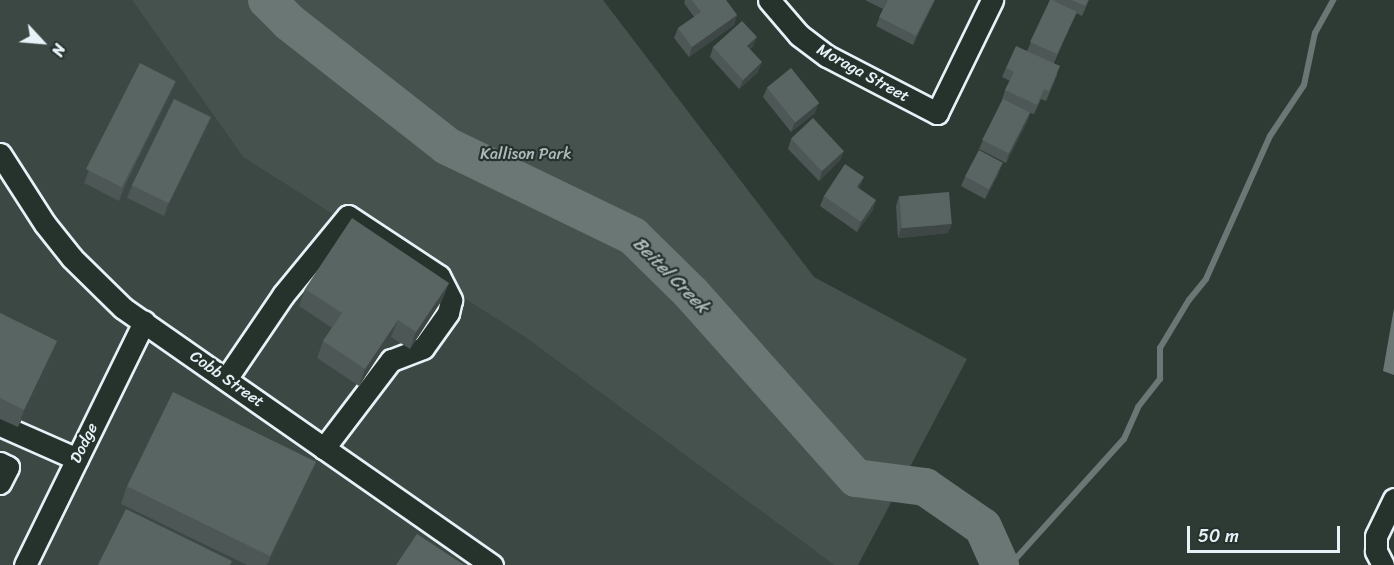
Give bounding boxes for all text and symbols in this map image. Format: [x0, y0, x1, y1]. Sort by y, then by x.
north arrow [12, 12, 72, 72]
text: N [43, 39, 74, 61]
street label: Moraga Street [814, 40, 912, 106]
park label: Kallison Park [480, 144, 572, 164]
water label: Beitel Creek [629, 233, 713, 317]
street label: Cobb Street [186, 346, 268, 412]
street label: Dodge [66, 420, 102, 466]
scale bar [1190, 514, 1343, 552]
text: 50 m [1198, 520, 1239, 552]

